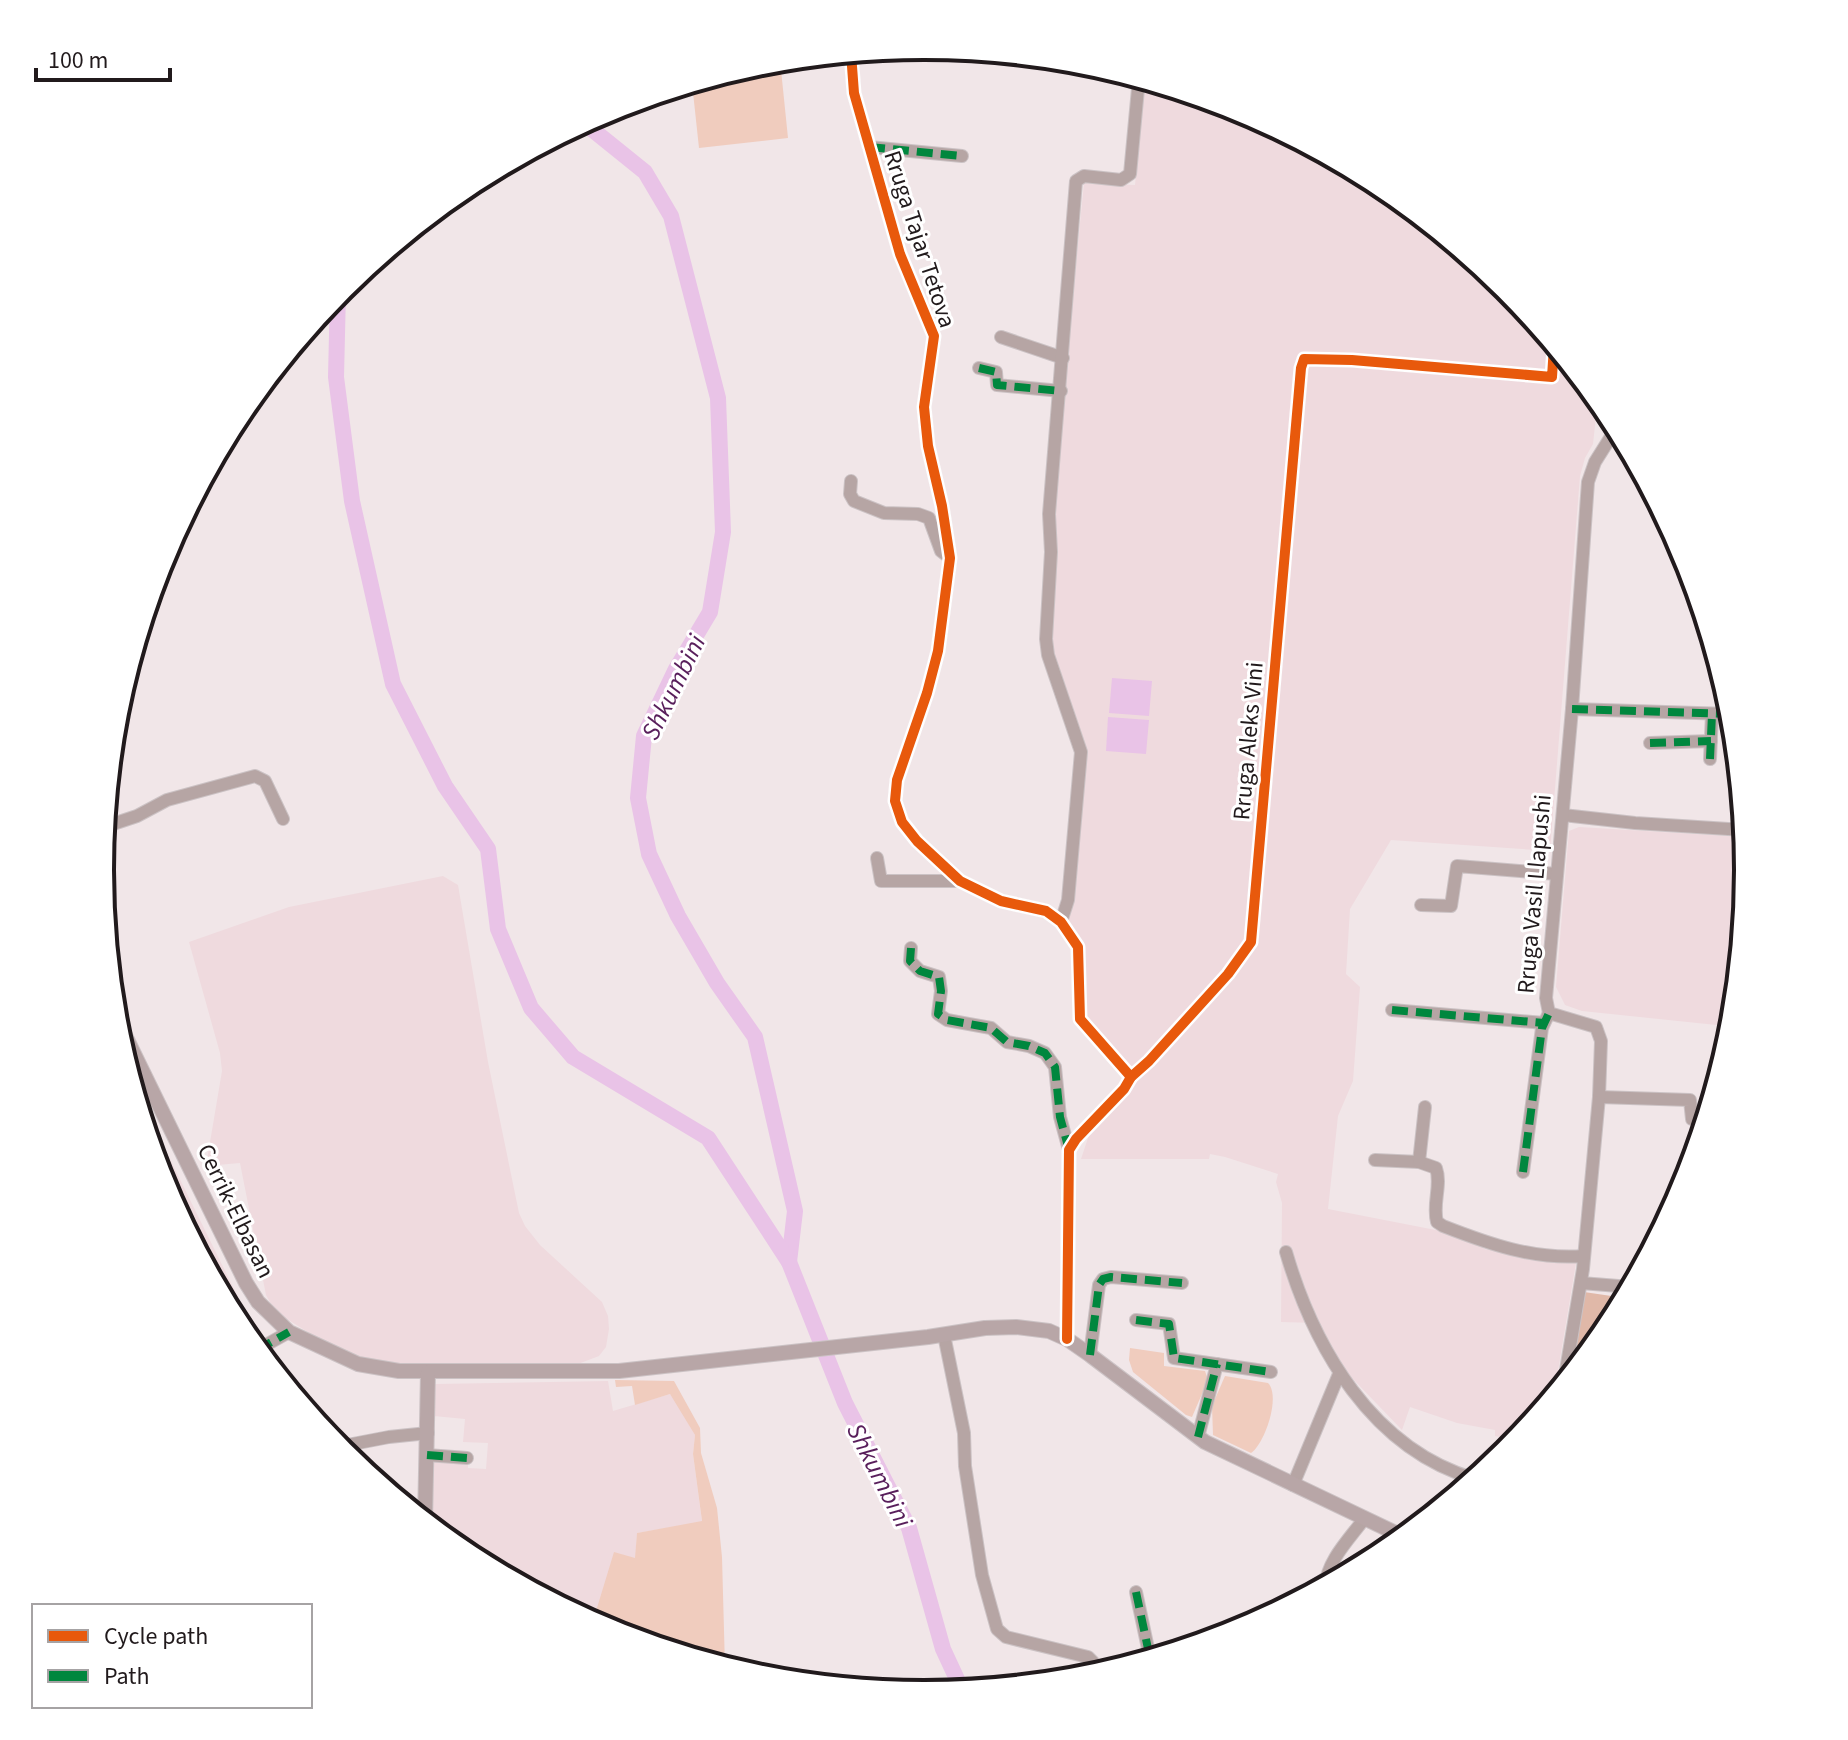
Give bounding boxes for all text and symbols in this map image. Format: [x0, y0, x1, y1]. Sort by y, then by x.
scale bar [36, 32, 170, 82]
text: 100 m [48, 43, 108, 78]
street label: Rruga Tajar Tetova [874, 146, 965, 332]
water label: Shkumbini [632, 628, 715, 746]
street label: Rruga Aleks Vini [1224, 660, 1273, 822]
street label: Rruga Vasil Llapushi [1508, 793, 1561, 995]
street label: Cerrik-Elbasan [188, 1138, 283, 1284]
water label: Shkumbini [837, 1416, 922, 1535]
legend [32, 1604, 312, 1708]
text: Cycle path [104, 1619, 208, 1654]
text: Path [104, 1659, 150, 1694]

